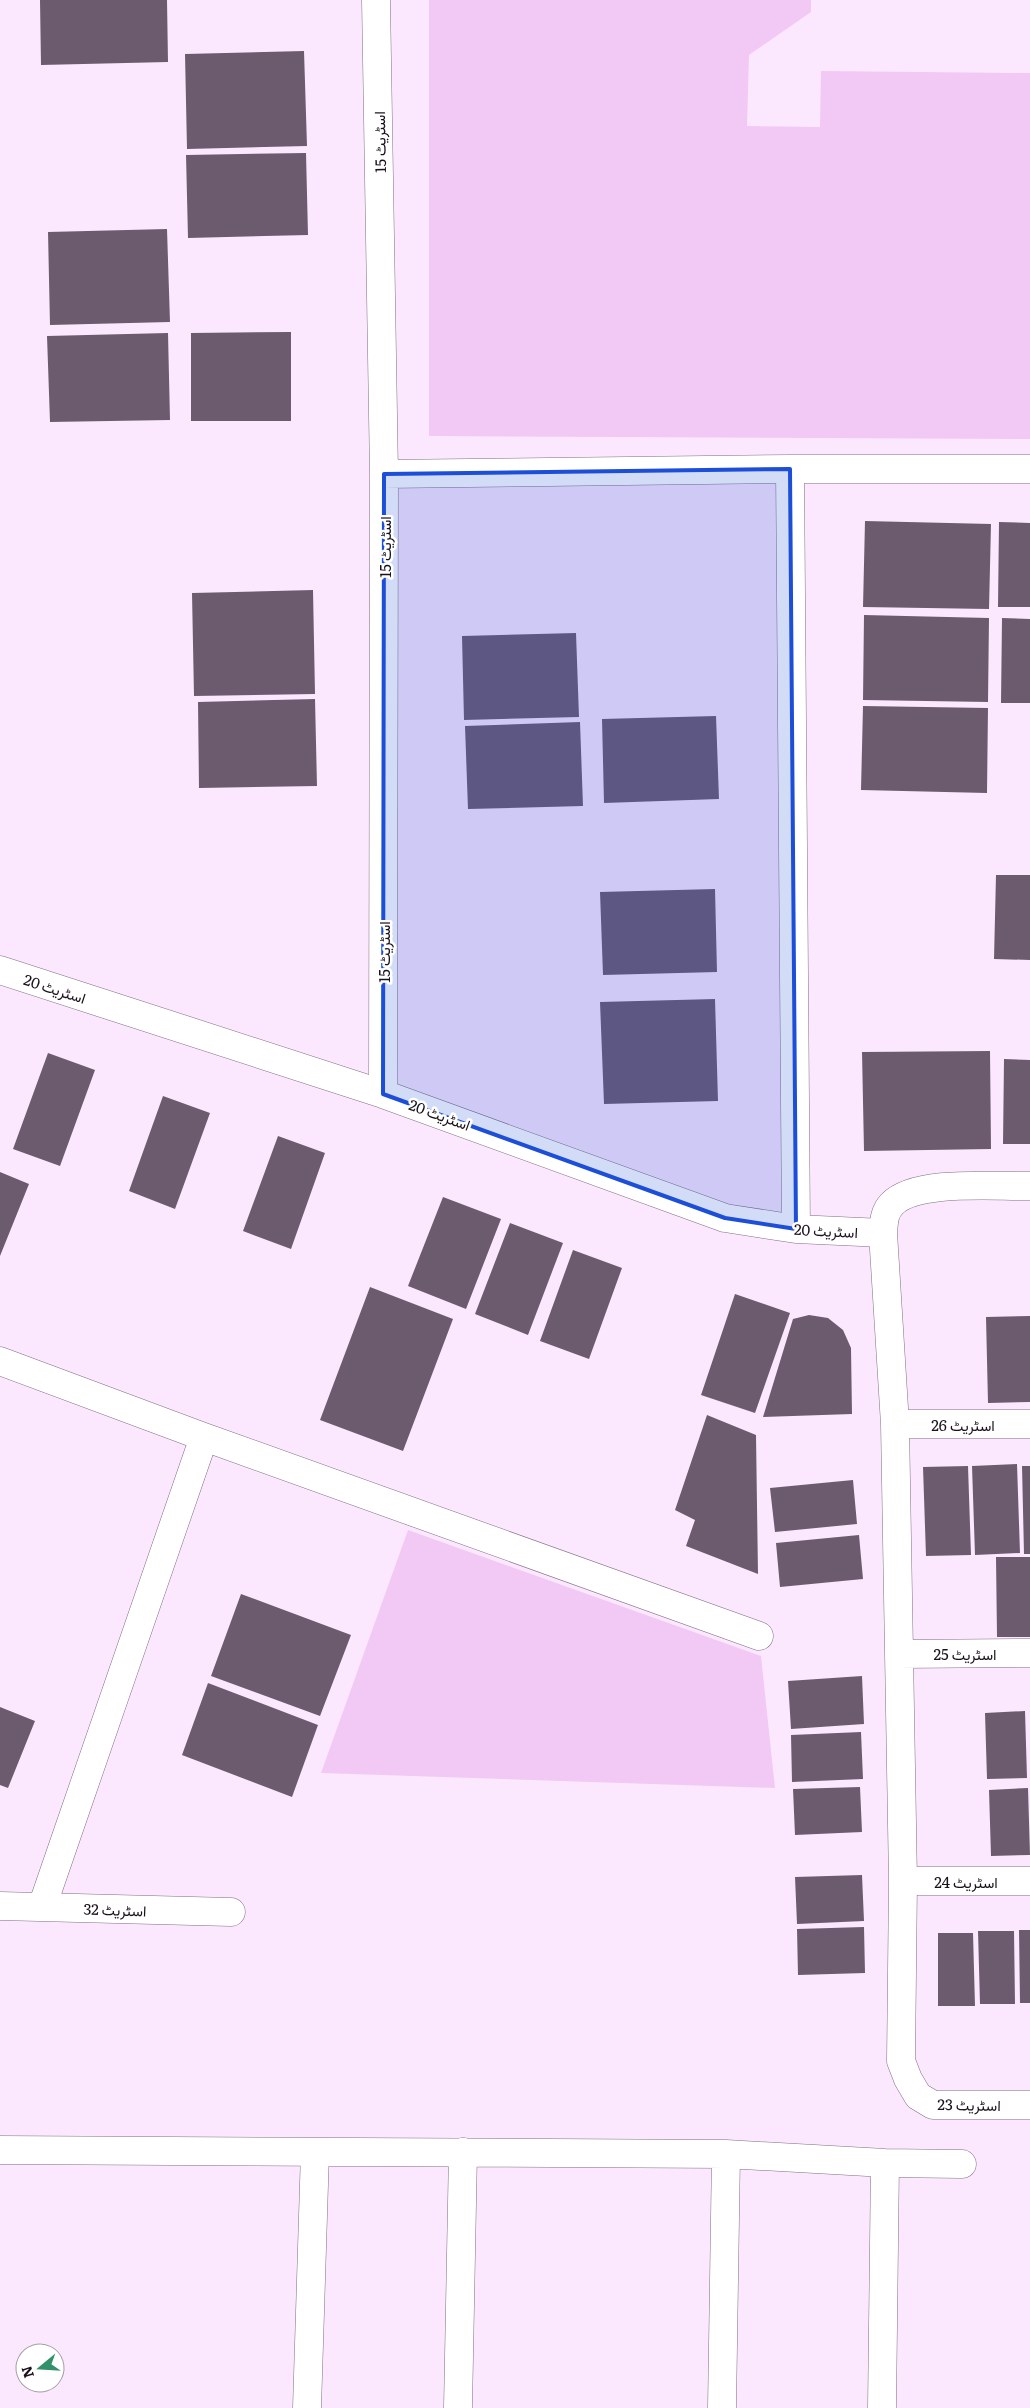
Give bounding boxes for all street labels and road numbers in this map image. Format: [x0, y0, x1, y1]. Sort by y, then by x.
street label: اسٹریٹ 15 [367, 111, 391, 173]
street label: اسٹریٹ 15 [373, 516, 396, 578]
street label: اسٹریٹ 15 [372, 921, 395, 983]
street label: اسٹریٹ 20 [21, 967, 89, 1009]
street label: اسٹریٹ 20 [406, 1092, 474, 1136]
street label: اسٹریٹ 20 [793, 1217, 859, 1243]
street label: اسٹریٹ 26 [931, 1413, 995, 1436]
street label: اسٹریٹ 25 [933, 1642, 997, 1665]
street label: اسٹریٹ 24 [934, 1870, 998, 1893]
street label: اسٹریٹ 32 [83, 1896, 147, 1922]
street label: اسٹریٹ 23 [937, 2092, 1001, 2116]

